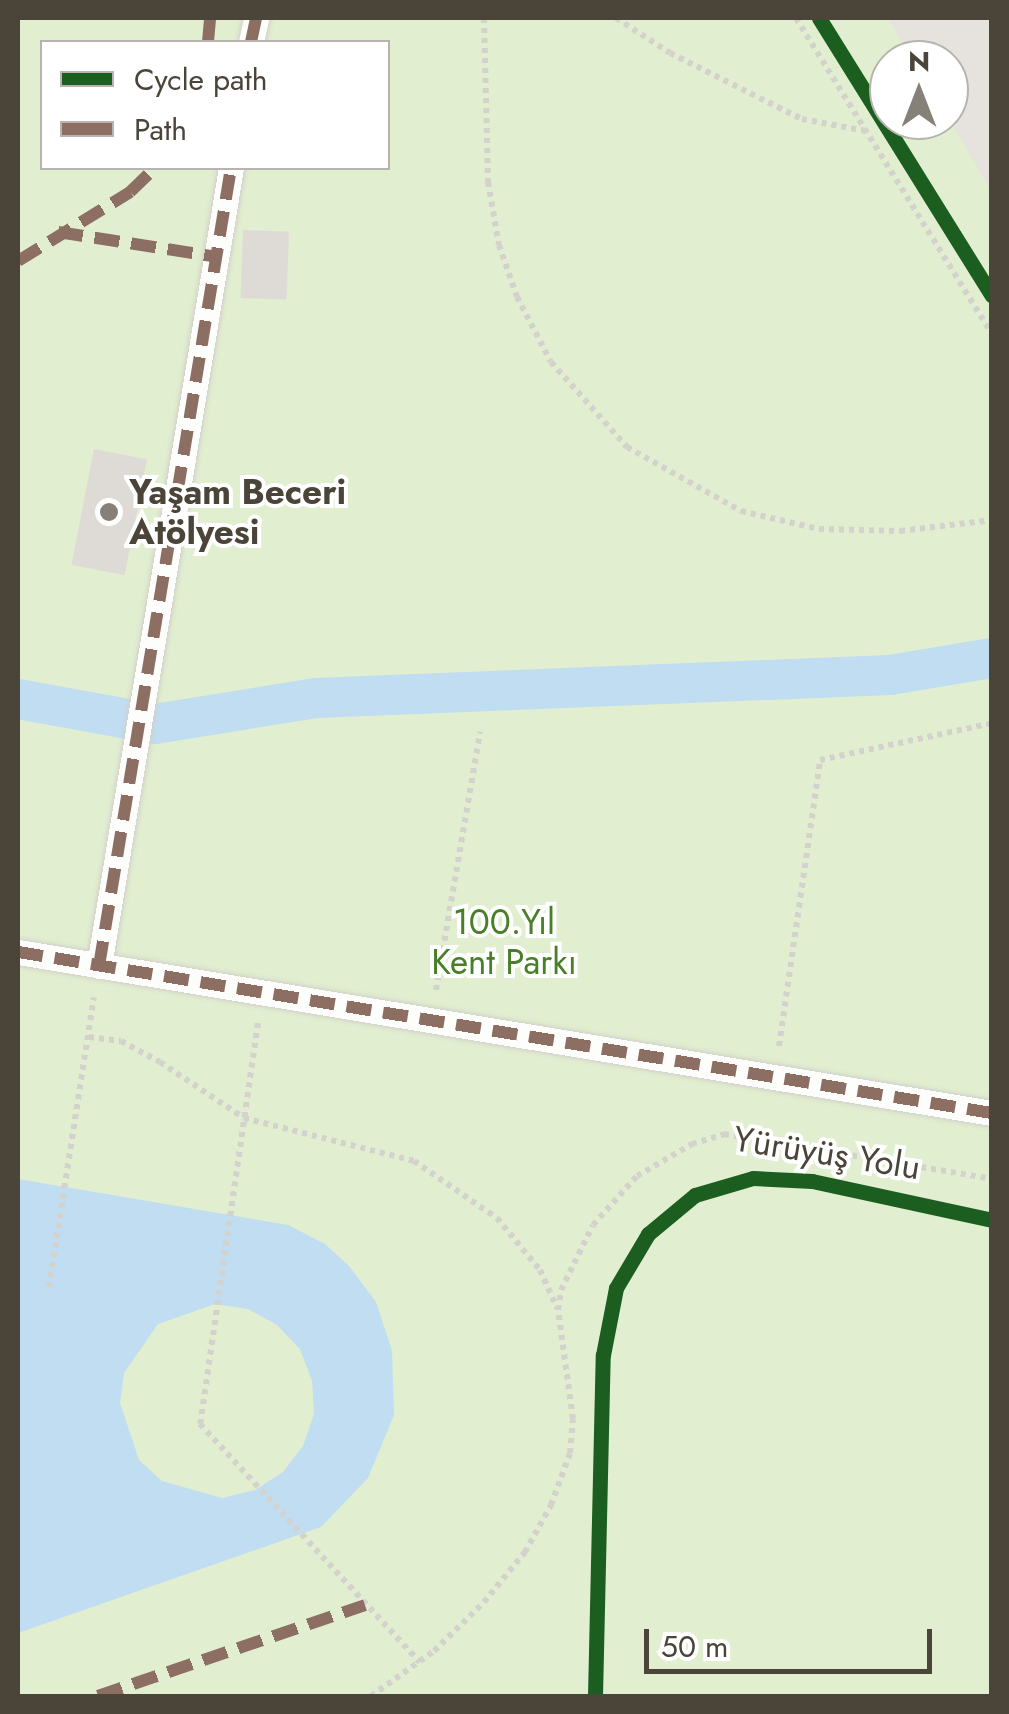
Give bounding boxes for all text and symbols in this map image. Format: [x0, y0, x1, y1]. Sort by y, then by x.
legend [40, 40, 390, 170]
north arrow [869, 40, 969, 140]
text: N [908, 41, 930, 82]
text: Cycle path [134, 58, 267, 101]
text: Path [134, 108, 187, 151]
place label: Yaşam Beceri Atölyesi [129, 471, 346, 553]
marker: Yaşam Beceri Atölyesi [98, 501, 120, 523]
park label: 100.Yıl Kent Parkı [431, 901, 577, 983]
street label: Yürüyüş Yolu [731, 1118, 923, 1188]
scale bar [649, 1609, 936, 1671]
text: 50 m [661, 1625, 728, 1668]

